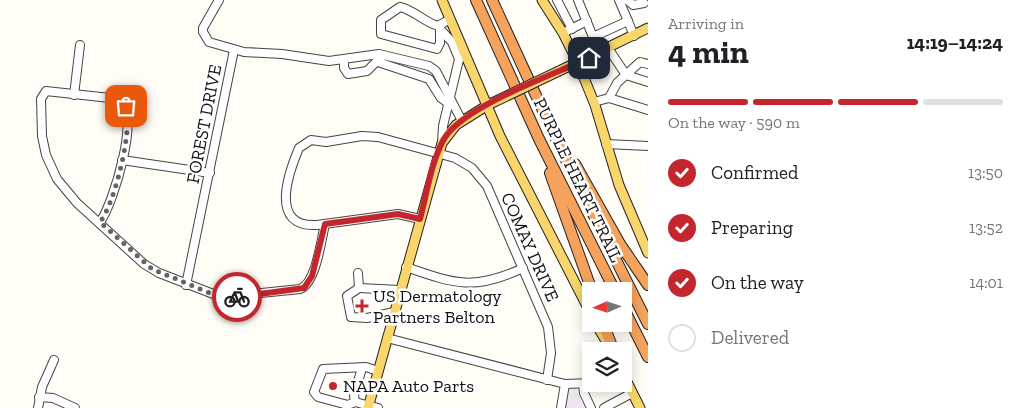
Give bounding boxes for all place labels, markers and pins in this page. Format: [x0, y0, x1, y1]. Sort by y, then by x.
pin [568, 37, 610, 79]
pin [105, 85, 147, 127]
place label: US Dermatology Partners Belton [373, 285, 502, 328]
marker: US Dermatology Partners Belton [355, 299, 369, 313]
place label: NAPA Auto Parts [343, 375, 474, 397]
marker: NAPA Auto Parts [327, 380, 339, 392]

